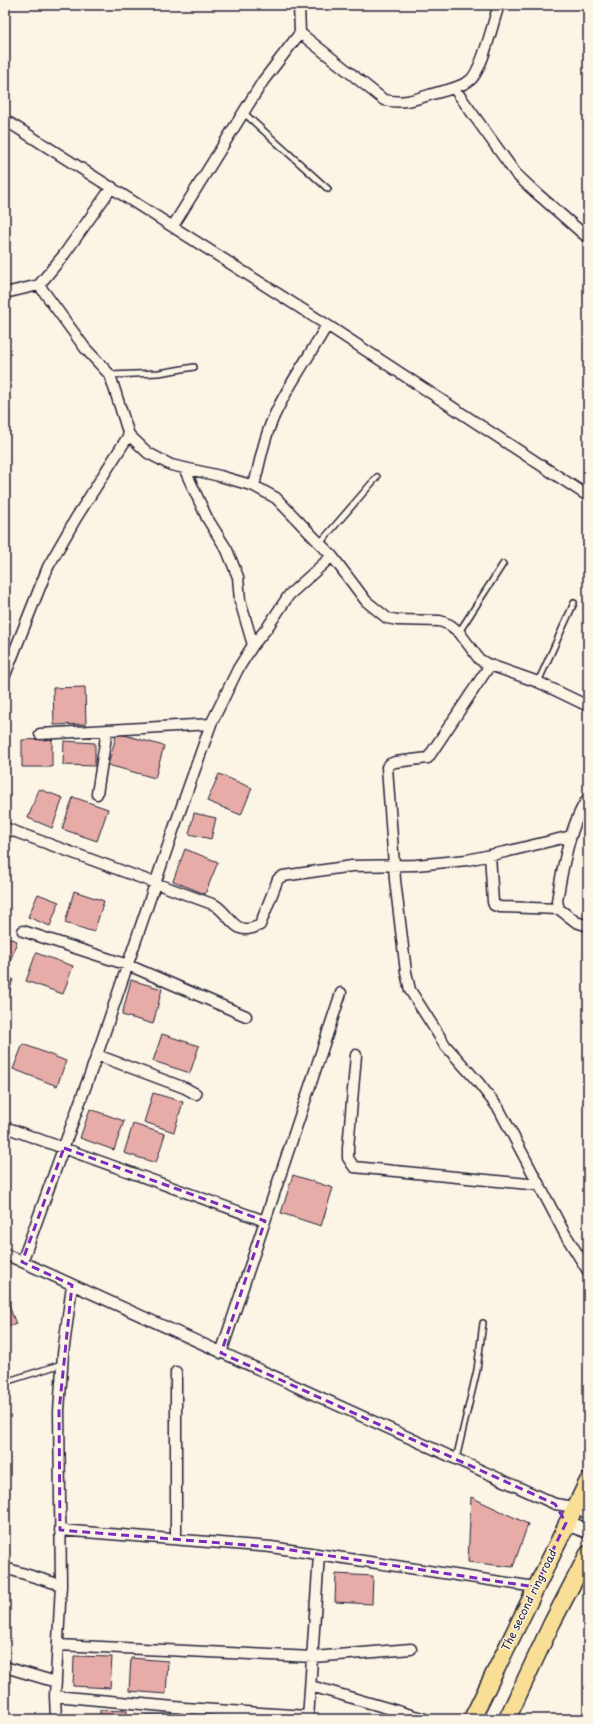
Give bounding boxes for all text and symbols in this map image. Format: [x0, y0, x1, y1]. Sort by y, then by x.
street label: The second ring road [497, 1546, 561, 1653]

